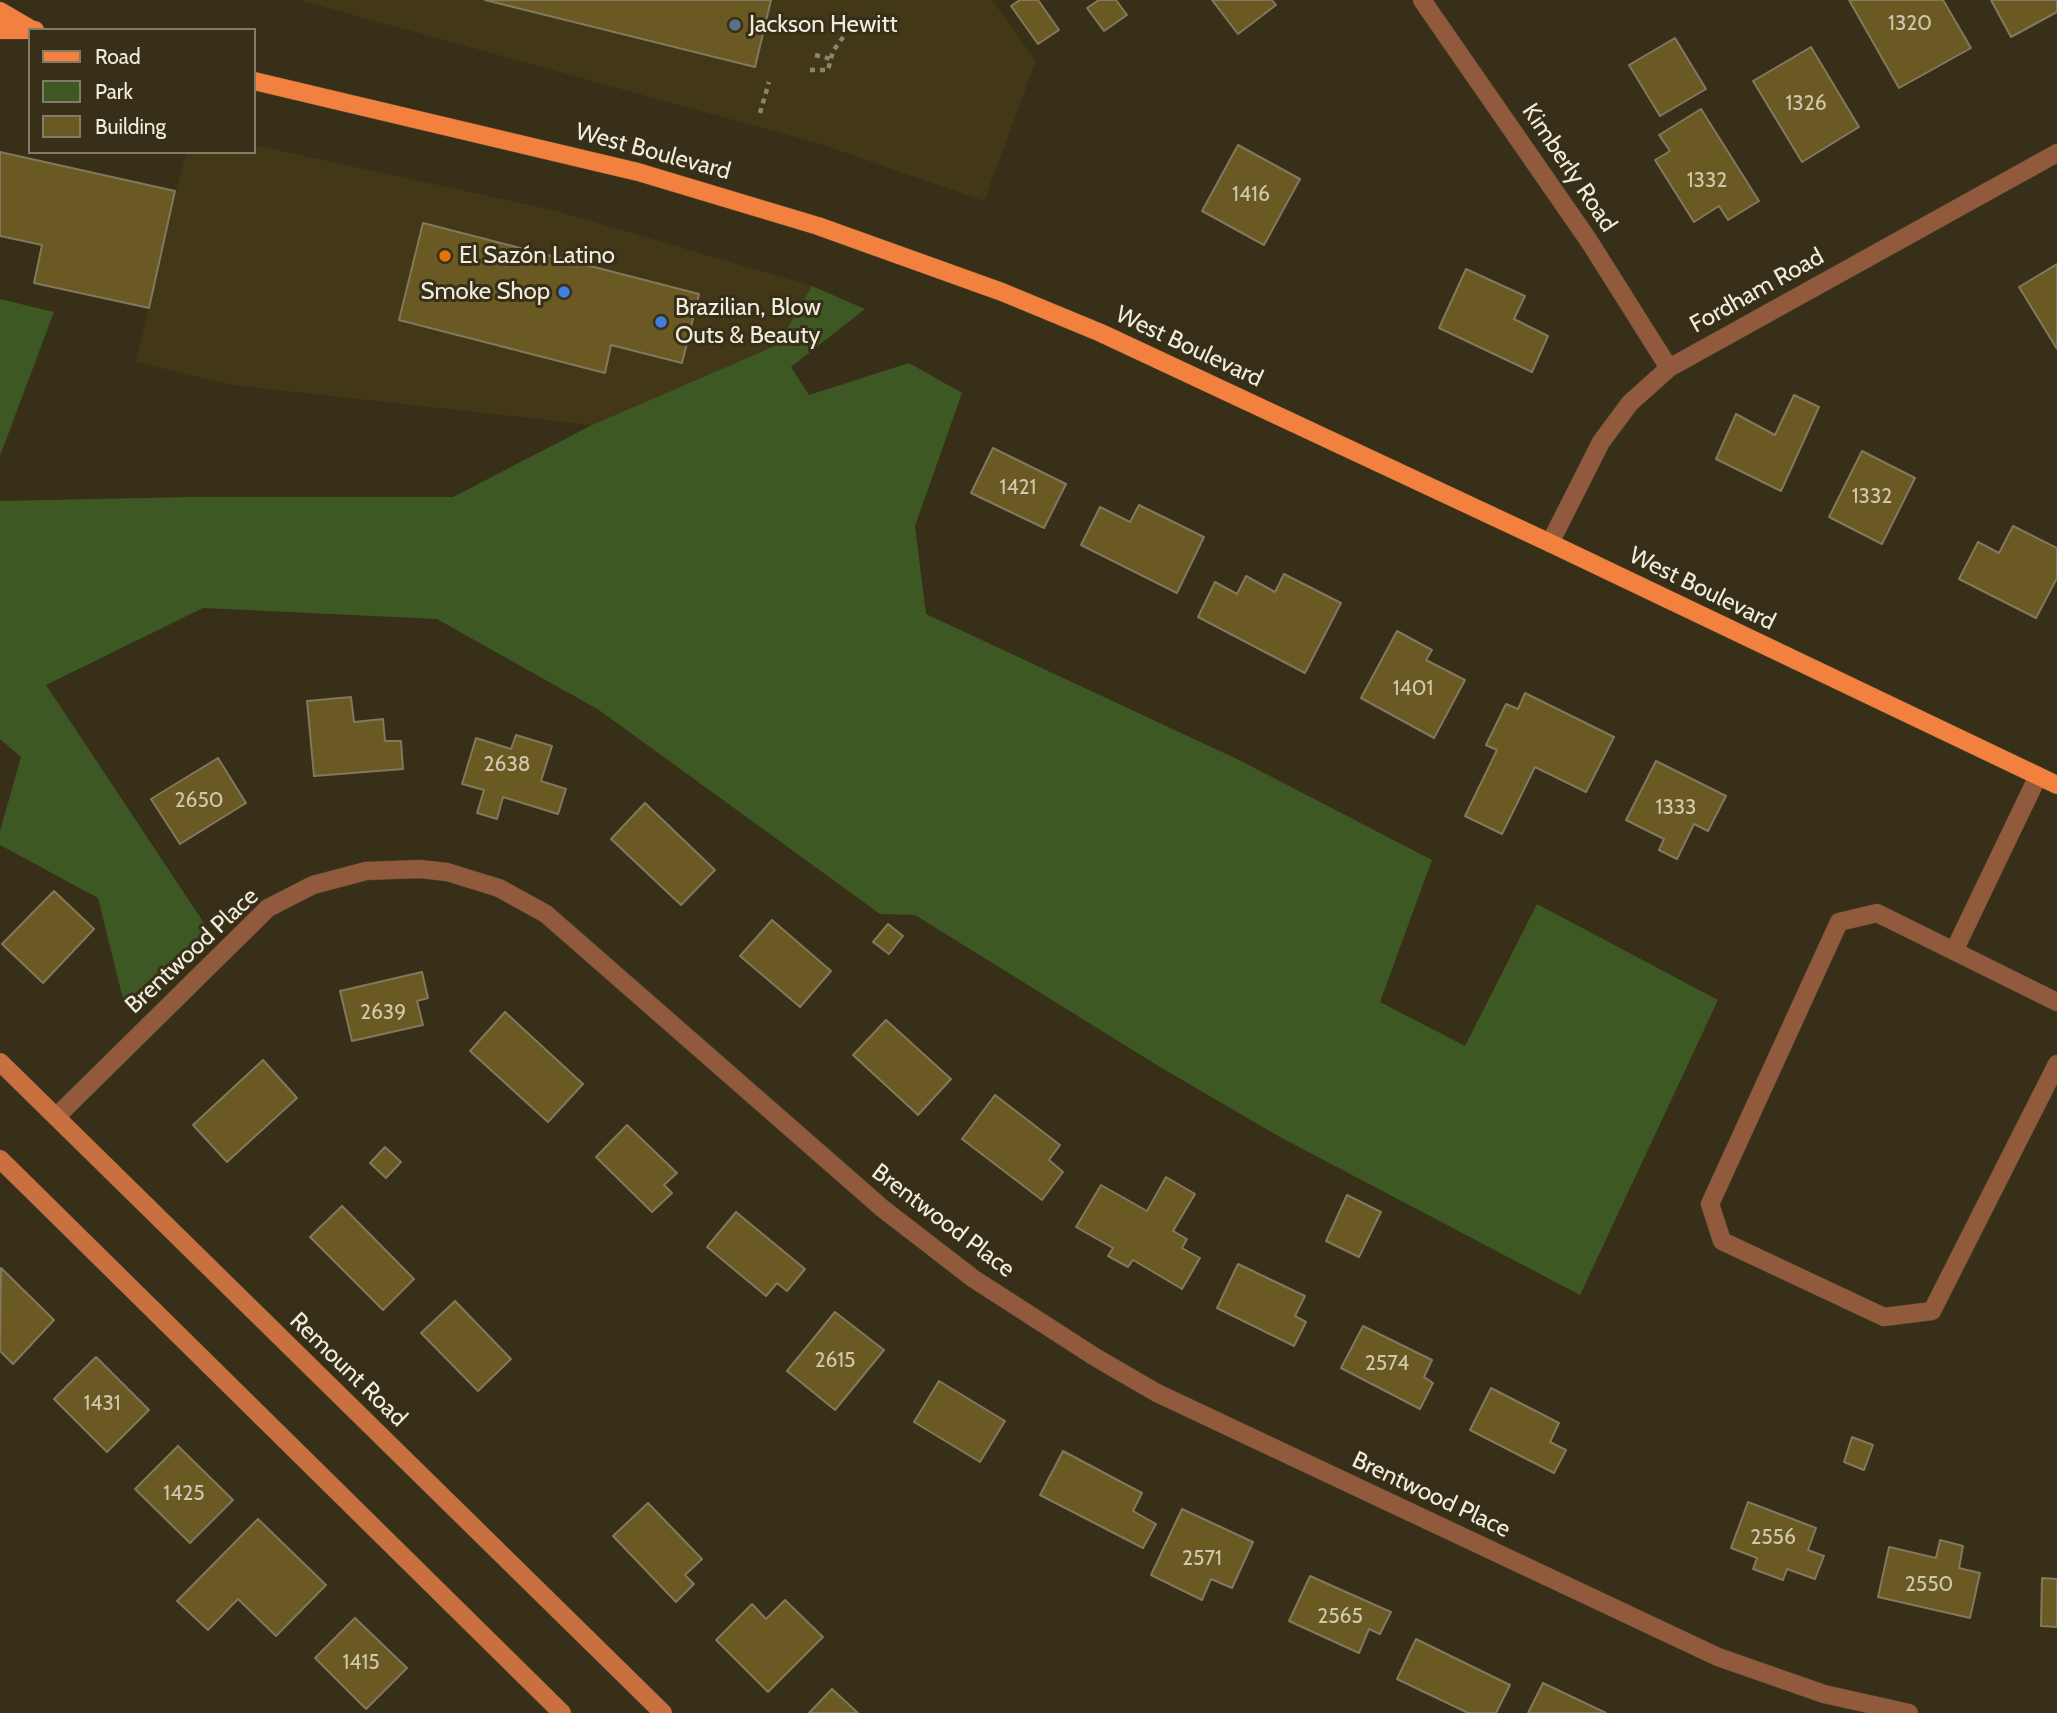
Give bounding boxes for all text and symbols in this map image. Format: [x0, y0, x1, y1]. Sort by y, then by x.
place label: Jackson Hewitt [749, 11, 898, 39]
house number: 1320 [1888, 11, 1932, 37]
marker: Jackson Hewitt [727, 17, 743, 33]
legend [28, 28, 256, 154]
text: Road [95, 44, 141, 69]
text: Park [95, 79, 133, 104]
house number: 1326 [1785, 91, 1827, 117]
street label: Kimberly Road [1516, 98, 1622, 238]
text: Building [95, 114, 166, 139]
street label: West Boulevard [572, 118, 734, 186]
house number: 1332 [1687, 168, 1727, 194]
house number: 1416 [1232, 182, 1270, 208]
place label: El Sazón Latino [459, 242, 615, 270]
street label: Fordham Road [1685, 242, 1829, 340]
marker: El Sazón Latino [437, 248, 453, 264]
place label: Smoke Shop [421, 278, 550, 306]
marker: Smoke Shop [556, 284, 572, 300]
place label: Brazilian, Blow Outs & Beauty [675, 294, 821, 350]
street label: West Boulevard [1111, 300, 1267, 394]
marker: Brazilian, Blow Outs & Beauty [653, 314, 669, 330]
house number: 1421 [1000, 475, 1036, 501]
house number: 1332 [1852, 484, 1892, 510]
street label: West Boulevard [1624, 541, 1780, 637]
house number: 1401 [1393, 676, 1433, 702]
house number: 2638 [483, 752, 531, 778]
house number: 2650 [175, 788, 223, 814]
house number: 1333 [1656, 795, 1696, 821]
street label: Brentwood Place [120, 882, 264, 1020]
house number: 2639 [360, 1000, 406, 1026]
street label: Brentwood Place [866, 1158, 1020, 1284]
street label: Remount Road [283, 1307, 413, 1433]
house number: 2615 [815, 1348, 855, 1374]
house number: 2574 [1365, 1351, 1409, 1377]
house number: 1431 [83, 1391, 121, 1417]
street label: Brentwood Place [1347, 1446, 1515, 1544]
house number: 1425 [163, 1481, 205, 1507]
house number: 2556 [1750, 1525, 1796, 1551]
house number: 2571 [1182, 1546, 1222, 1572]
house number: 2550 [1905, 1572, 1953, 1598]
house number: 2565 [1317, 1604, 1363, 1630]
house number: 1415 [342, 1650, 380, 1676]

